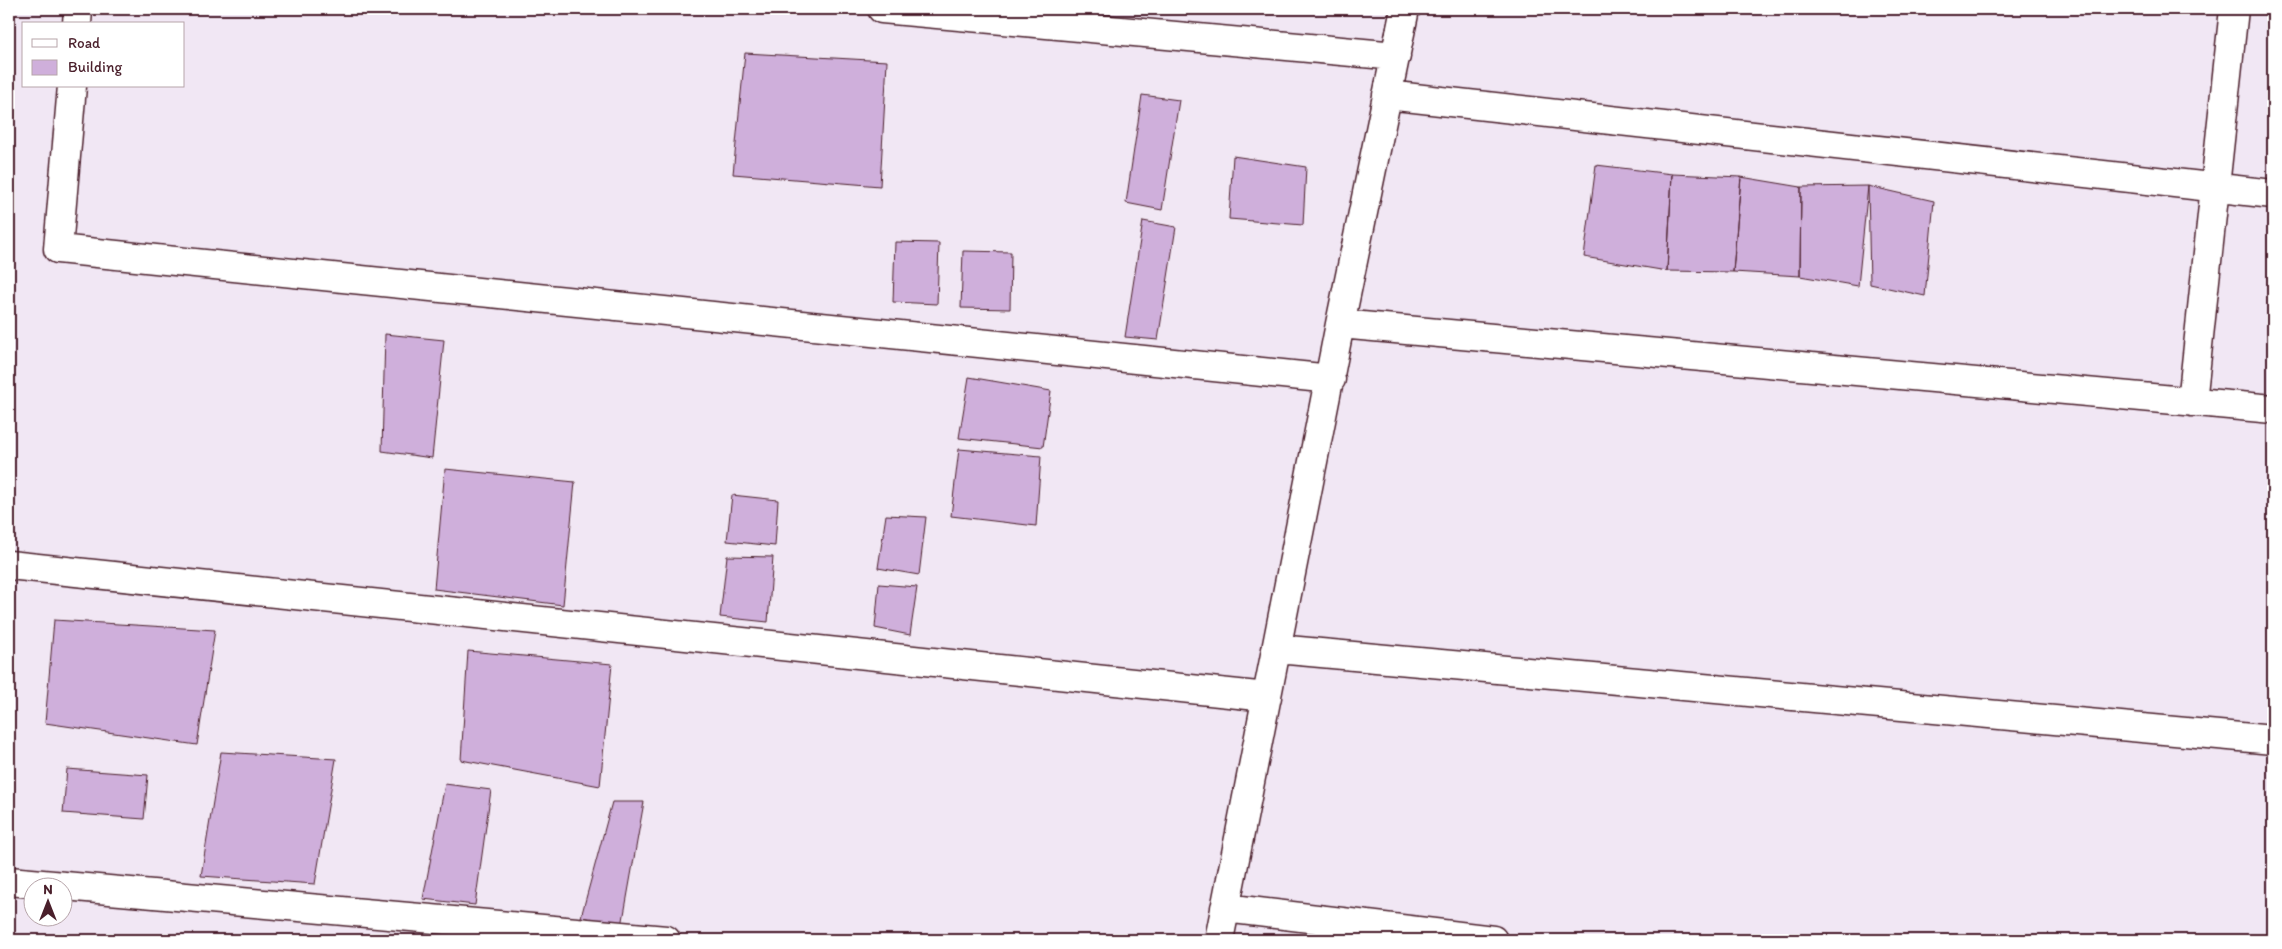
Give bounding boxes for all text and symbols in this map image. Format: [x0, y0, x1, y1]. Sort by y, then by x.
legend [22, 22, 185, 88]
text: Road [68, 34, 101, 52]
text: Building [68, 58, 122, 76]
north arrow [22, 876, 72, 926]
text: N [43, 881, 53, 898]

